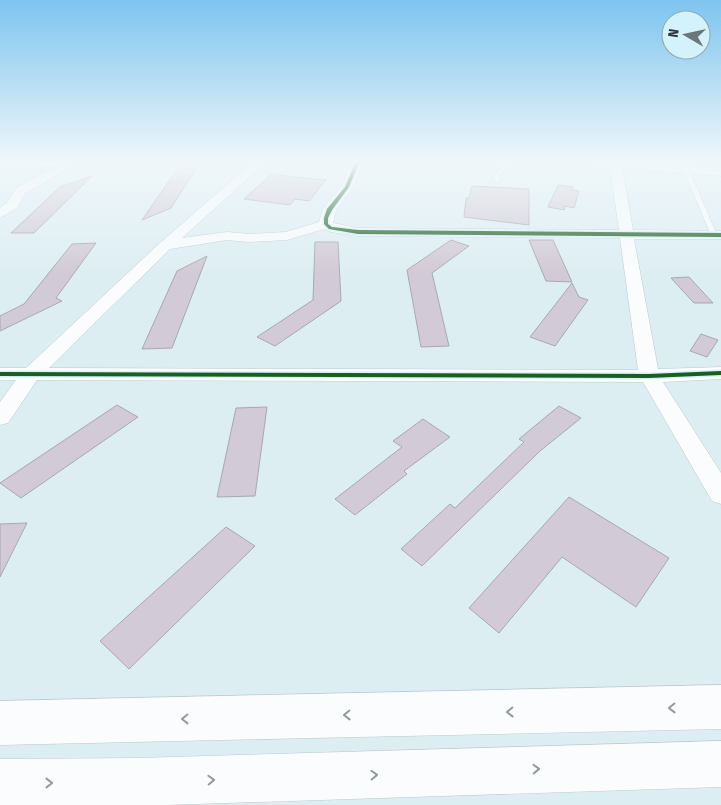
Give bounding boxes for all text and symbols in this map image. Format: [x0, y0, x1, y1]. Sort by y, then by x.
north arrow [661, 10, 711, 60]
text: N [665, 28, 683, 39]
one-way arrow [668, 703, 676, 713]
one-way arrow [506, 706, 514, 717]
one-way arrow [343, 710, 351, 720]
one-way arrow [181, 714, 188, 724]
one-way arrow [532, 764, 540, 775]
one-way arrow [370, 769, 378, 780]
one-way arrow [208, 775, 215, 785]
one-way arrow [45, 778, 53, 788]

